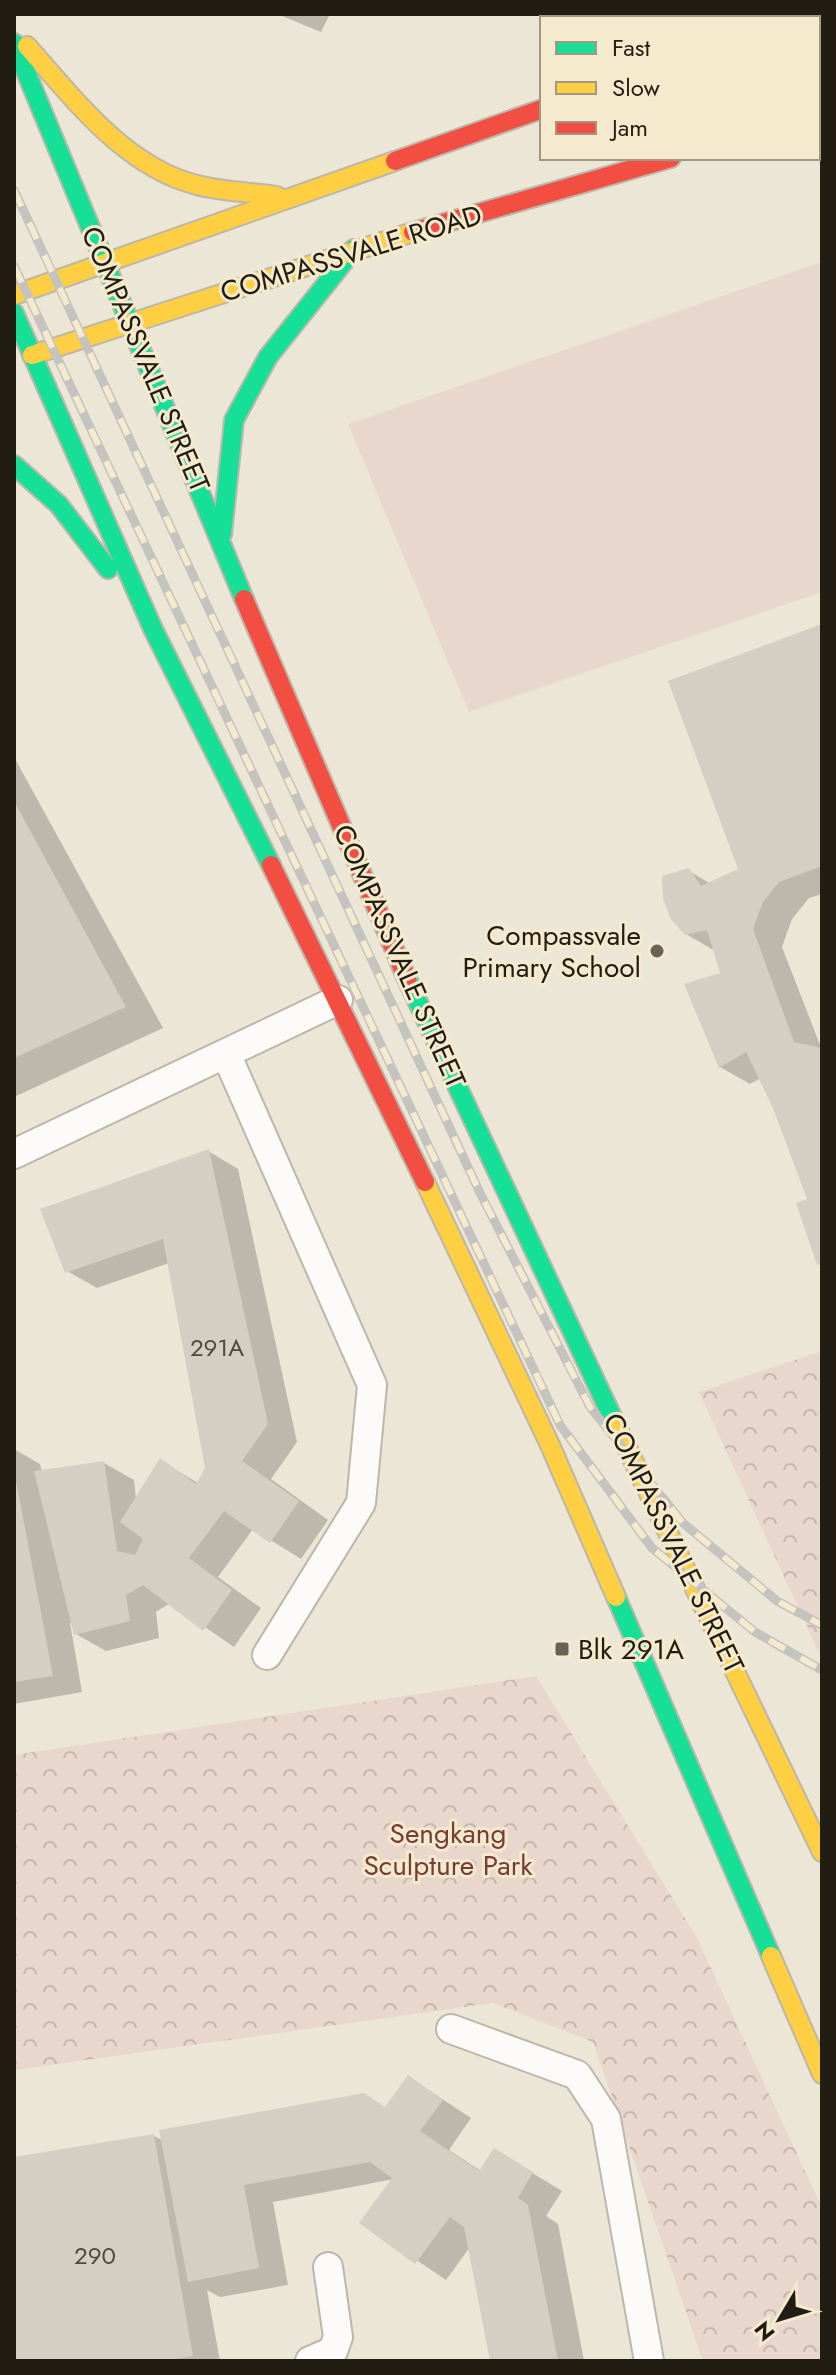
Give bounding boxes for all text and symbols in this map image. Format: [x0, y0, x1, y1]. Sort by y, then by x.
legend [540, 16, 820, 160]
text: Fast [612, 30, 650, 65]
text: Slow [612, 70, 660, 105]
text: Jam [609, 110, 648, 145]
street label: COMPASSVALE ROAD [215, 194, 487, 313]
street label: COMPASSVALE STREET [71, 220, 220, 498]
street label: COMPASSVALE STREET [323, 818, 476, 1095]
place label: Compassvale Primary School [462, 915, 641, 988]
marker: Compassvale Primary School [648, 942, 666, 960]
house number: 291A [190, 1330, 244, 1365]
street label: COMPASSVALE STREET [593, 1406, 754, 1680]
place label: Blk 291A [578, 1629, 684, 1670]
marker: Blk 291A [553, 1640, 571, 1658]
park label: Sengkang Sculpture Park [363, 1813, 533, 1886]
house number: 290 [74, 2238, 116, 2273]
north arrow [740, 2279, 820, 2359]
text: N [746, 2315, 782, 2348]

